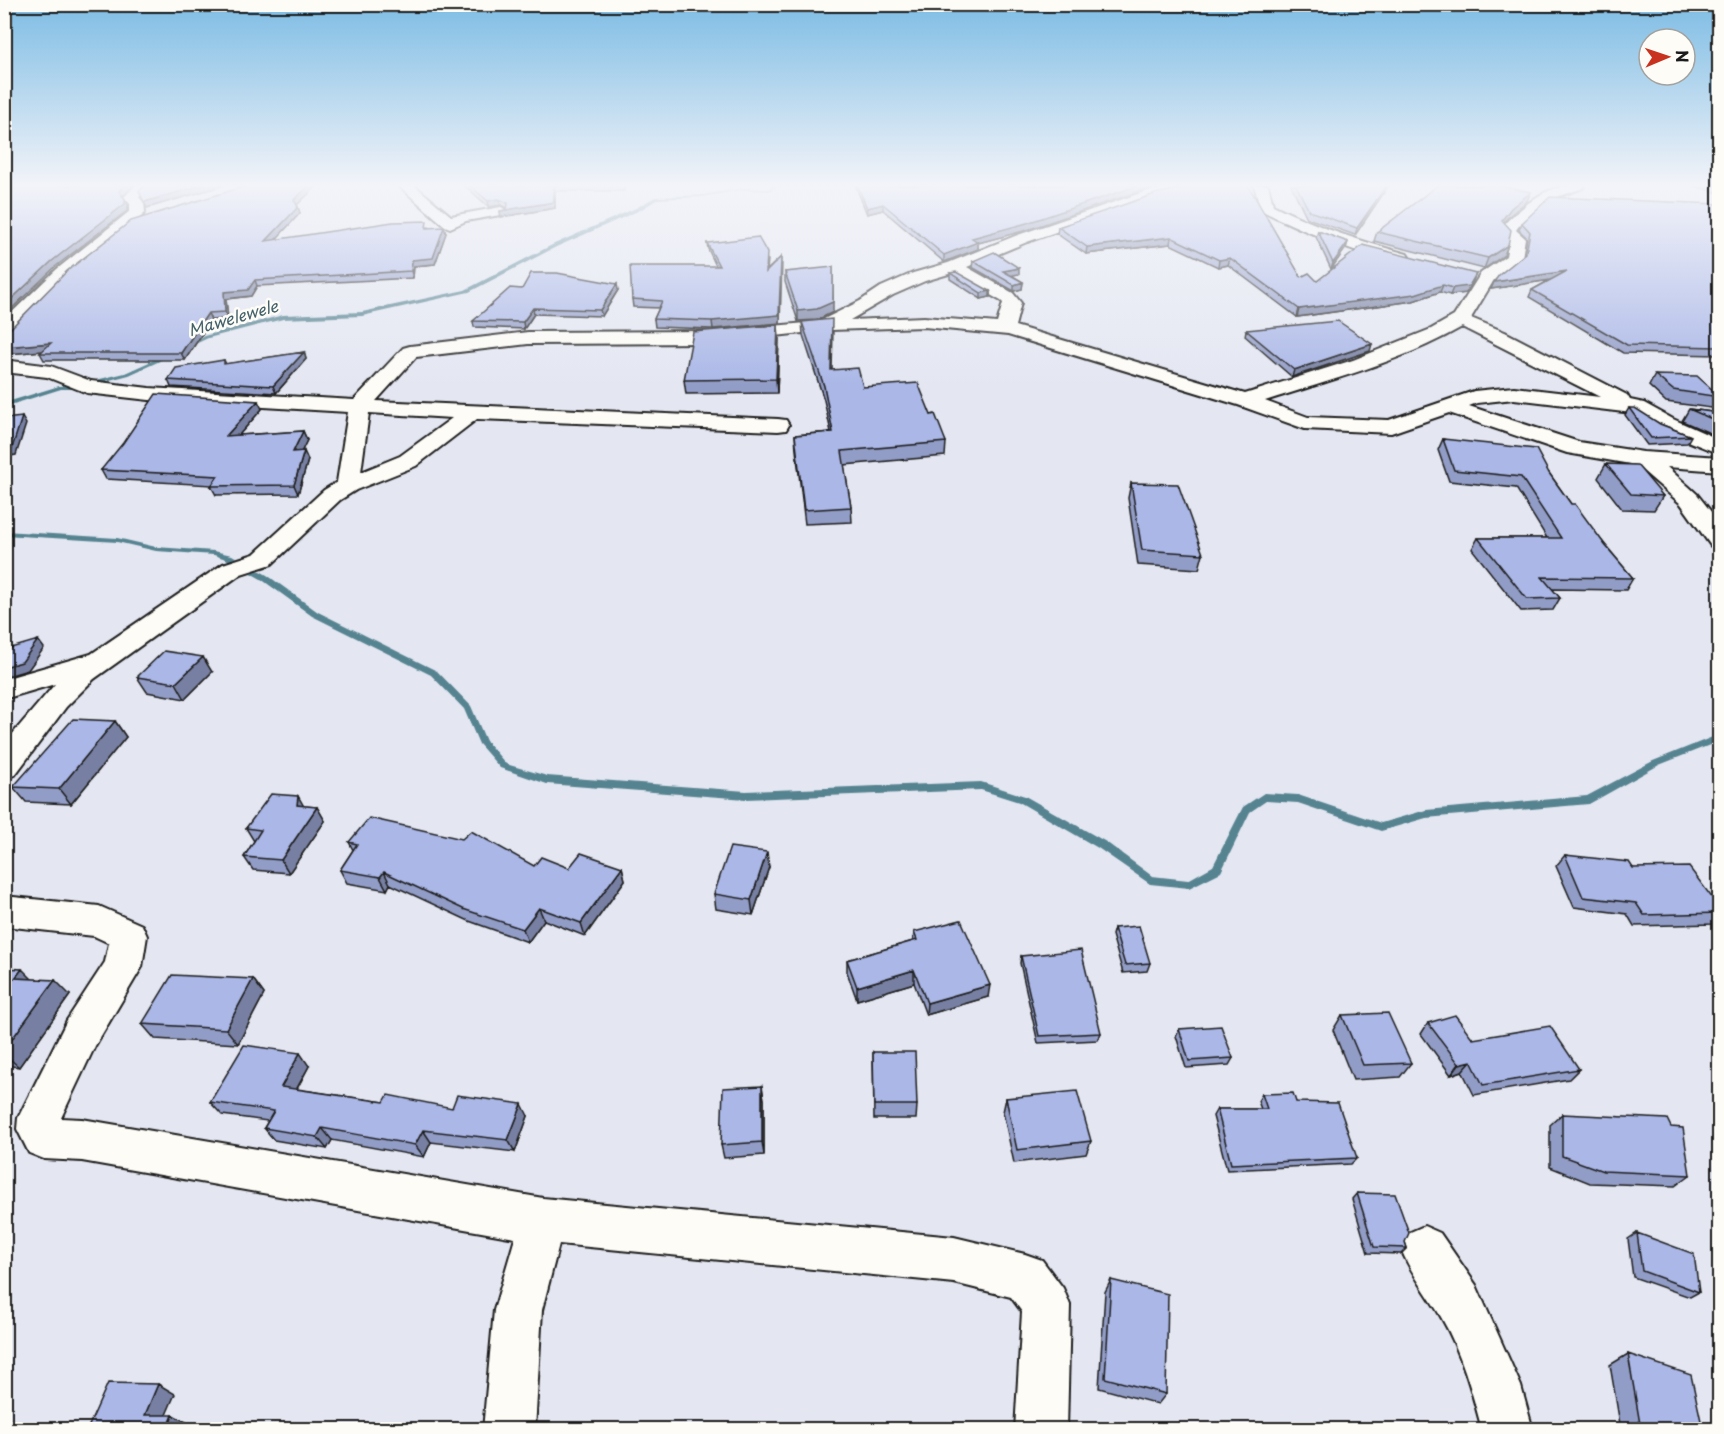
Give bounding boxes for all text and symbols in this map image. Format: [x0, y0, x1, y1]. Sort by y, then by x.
north arrow [1637, 27, 1697, 87]
text: N [1671, 50, 1695, 63]
water label: Mawelewele [185, 292, 282, 341]

